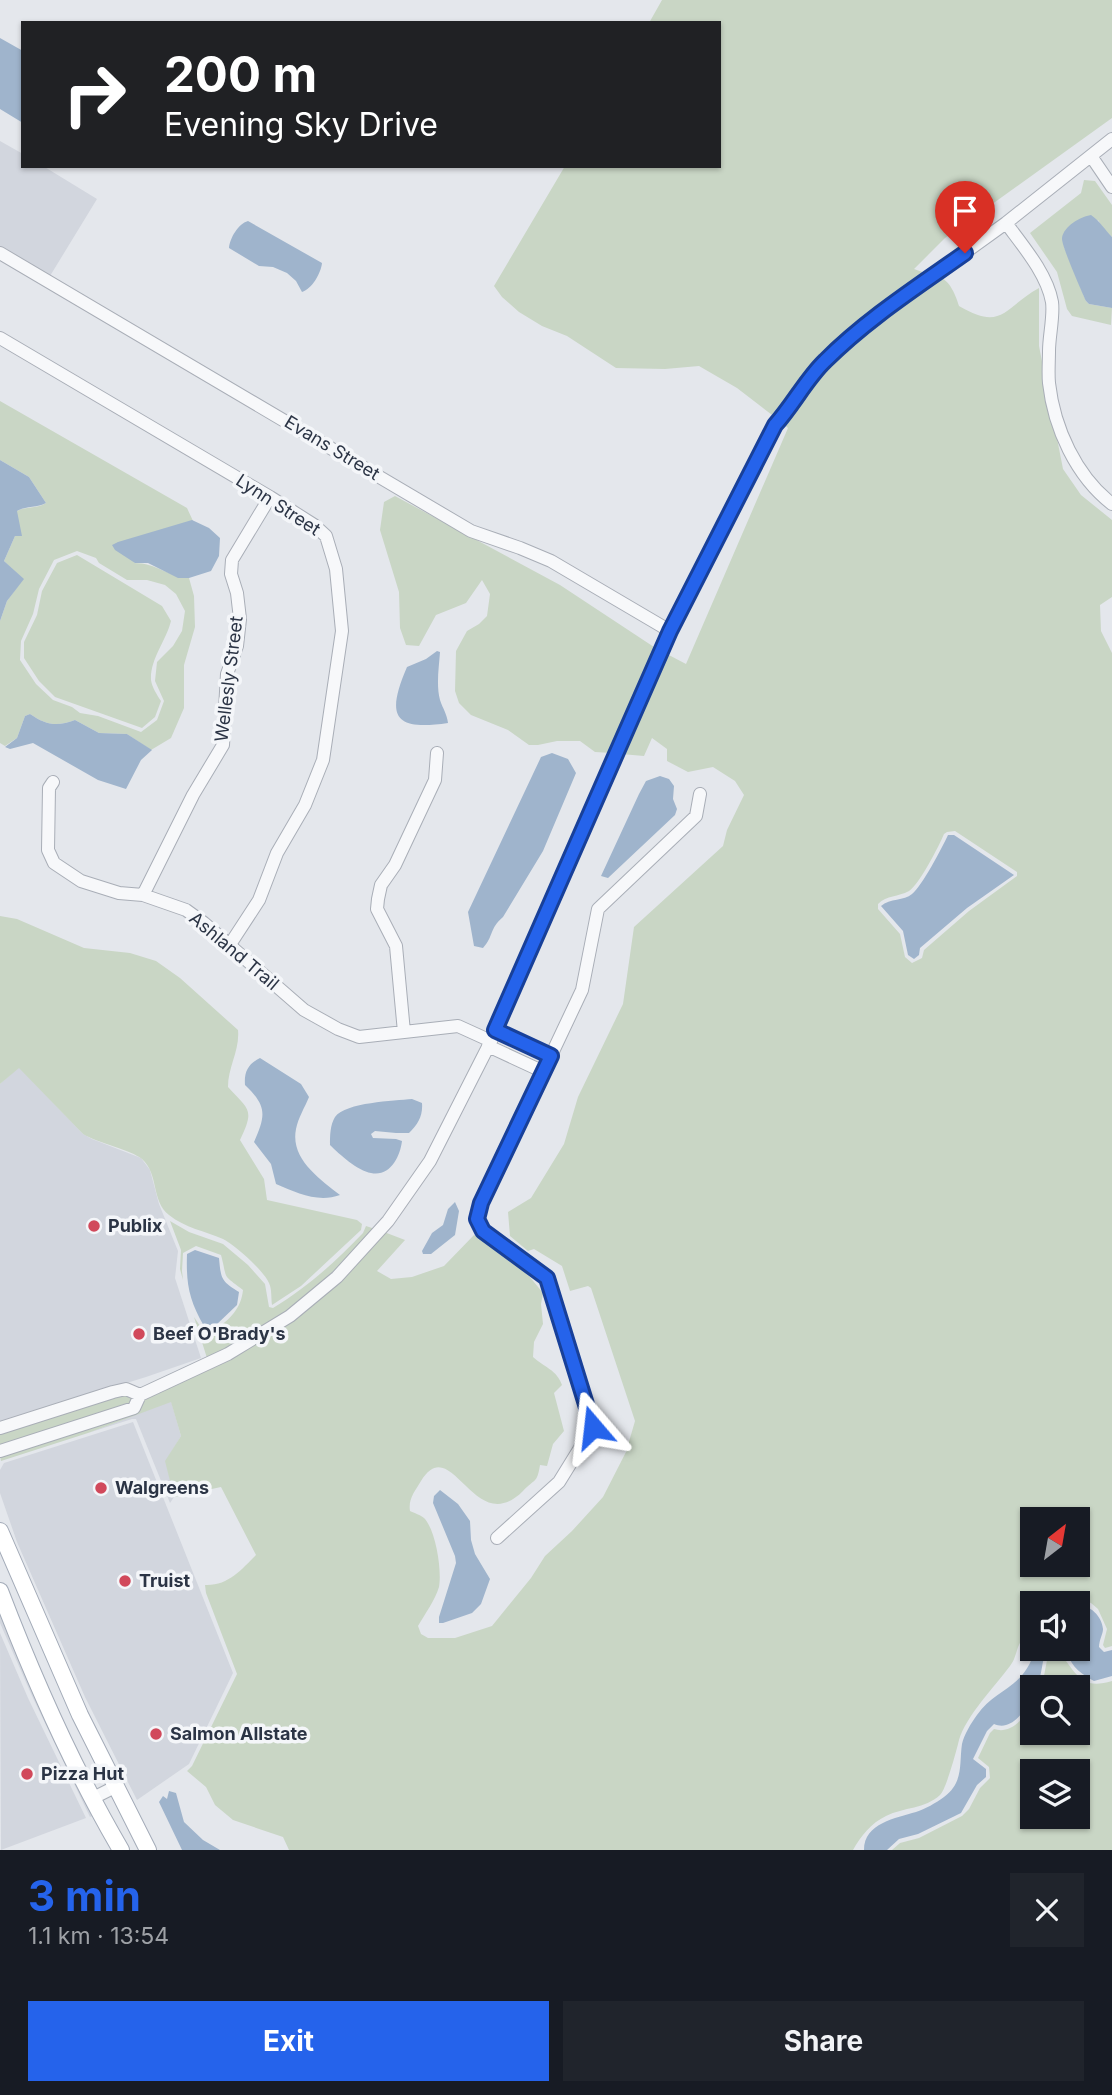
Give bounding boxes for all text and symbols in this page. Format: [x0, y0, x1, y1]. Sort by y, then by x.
text: 200 m [164, 45, 317, 104]
icon: right [49, 49, 140, 140]
text: Evening Sky Drive [164, 105, 438, 144]
pin [935, 181, 995, 253]
icon: arrive [946, 192, 984, 230]
street label: Evans Street [281, 411, 384, 484]
street label: Lynn Street [232, 470, 324, 540]
street label: Wellesly Street [210, 615, 247, 743]
street label: Ashland Trail [185, 907, 283, 994]
place label: Publix [108, 1215, 163, 1236]
marker: Publix [86, 1218, 102, 1234]
place label: Beef O'Brady's [153, 1323, 286, 1344]
marker: Beef O'Brady's [131, 1326, 147, 1342]
position arrow [556, 1390, 630, 1464]
place label: Walgreens [115, 1477, 209, 1498]
marker: Walgreens [93, 1480, 109, 1496]
north arrow [1020, 1507, 1090, 1577]
map controls [1020, 1507, 1090, 1829]
place label: Truist [139, 1570, 190, 1591]
marker: Truist [117, 1573, 133, 1589]
button: sound [1020, 1591, 1090, 1661]
button: search [1020, 1675, 1090, 1745]
place label: Salmon Allstate [170, 1723, 308, 1744]
marker: Salmon Allstate [148, 1726, 164, 1742]
button: layers [1020, 1759, 1090, 1829]
place label: Pizza Hut [41, 1763, 125, 1784]
marker: Pizza Hut [19, 1766, 35, 1782]
text: 3 min [28, 1870, 141, 1921]
button: close [1010, 1873, 1084, 1947]
text: 1.1 km · 13:54 [28, 1922, 169, 1950]
button: Exit [28, 2001, 549, 2081]
button: Share [563, 2001, 1084, 2081]

